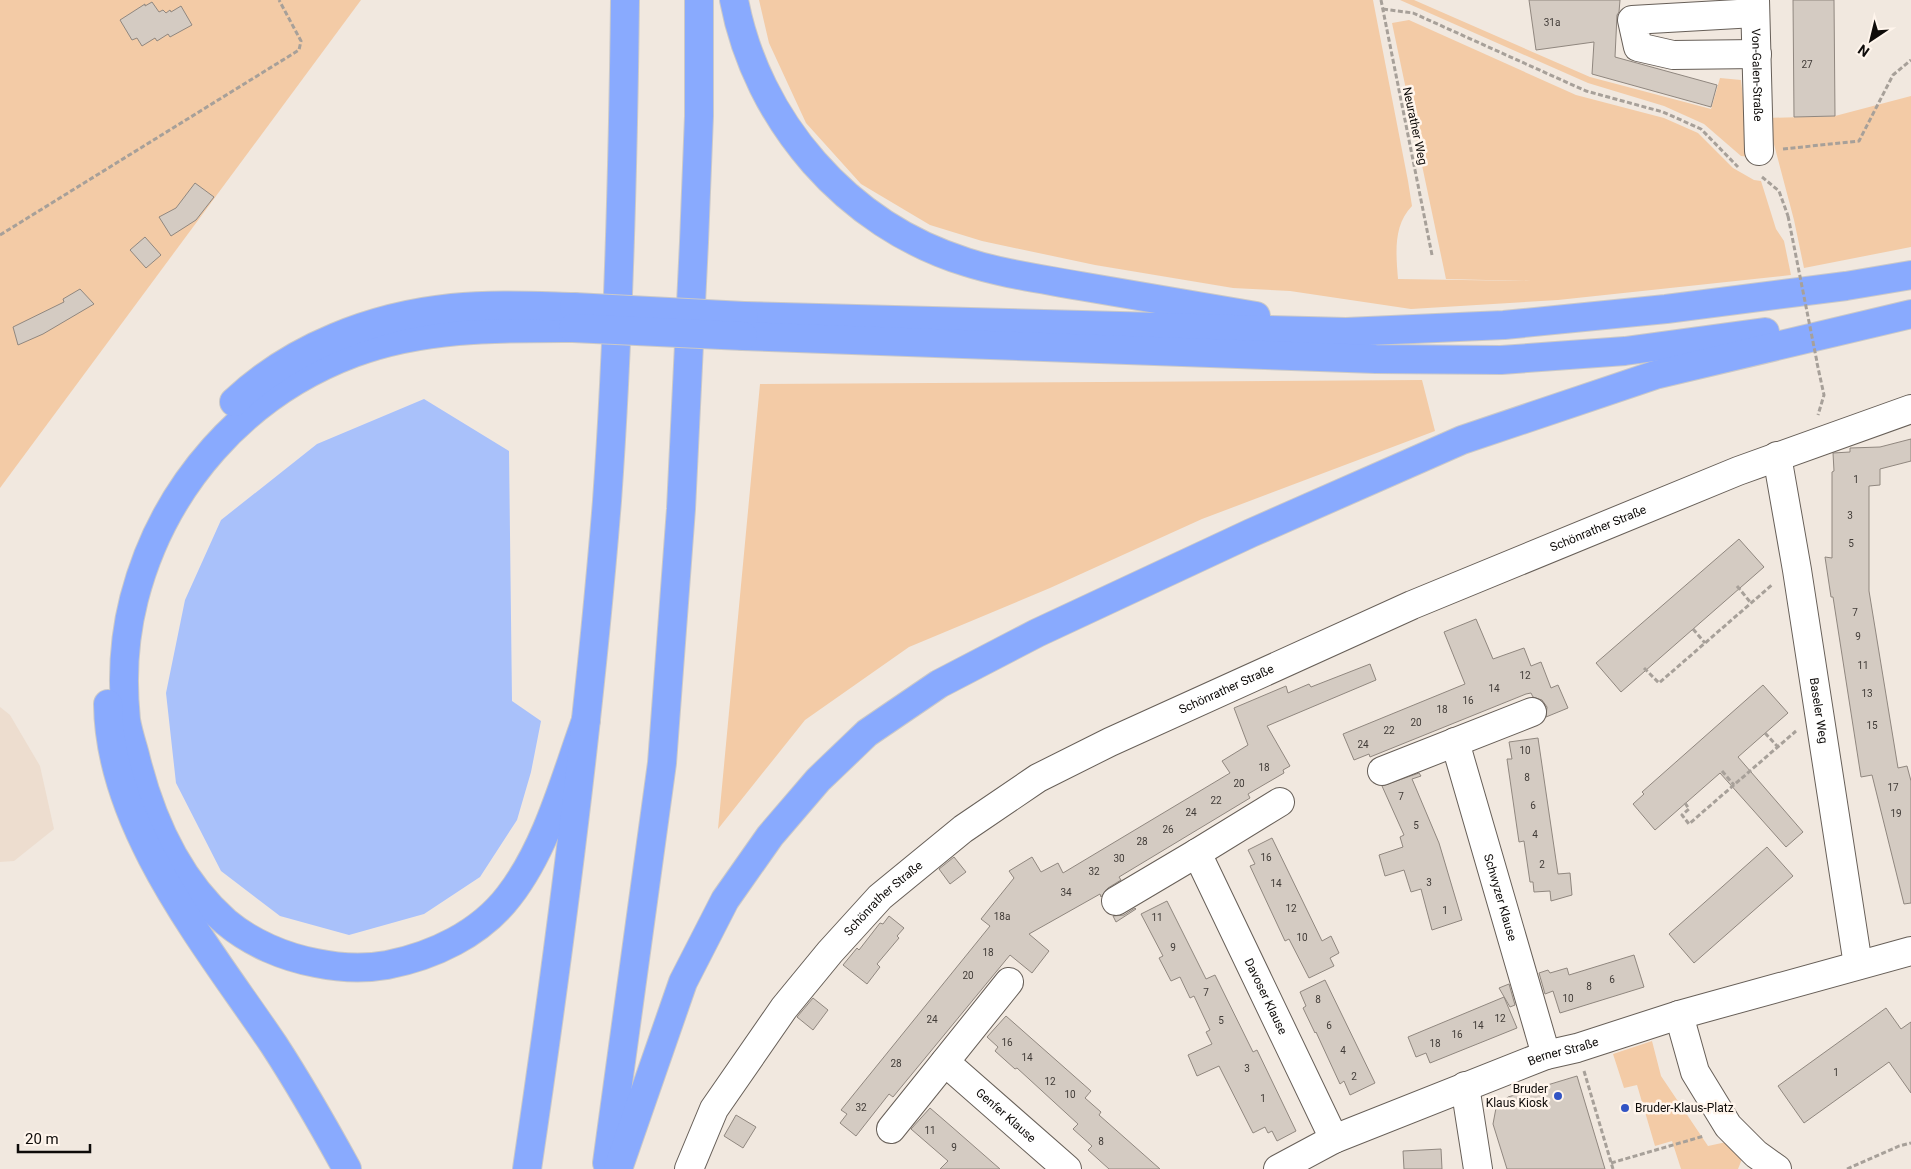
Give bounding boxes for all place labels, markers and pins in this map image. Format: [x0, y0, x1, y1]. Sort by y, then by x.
place label: Bruder Klaus Kiosk [1486, 1082, 1549, 1110]
marker: Bruder Klaus Kiosk [1552, 1090, 1564, 1102]
place label: Bruder-Klaus-Platz [1635, 1101, 1734, 1115]
marker: Bruder-Klaus-Platz [1619, 1102, 1631, 1114]

